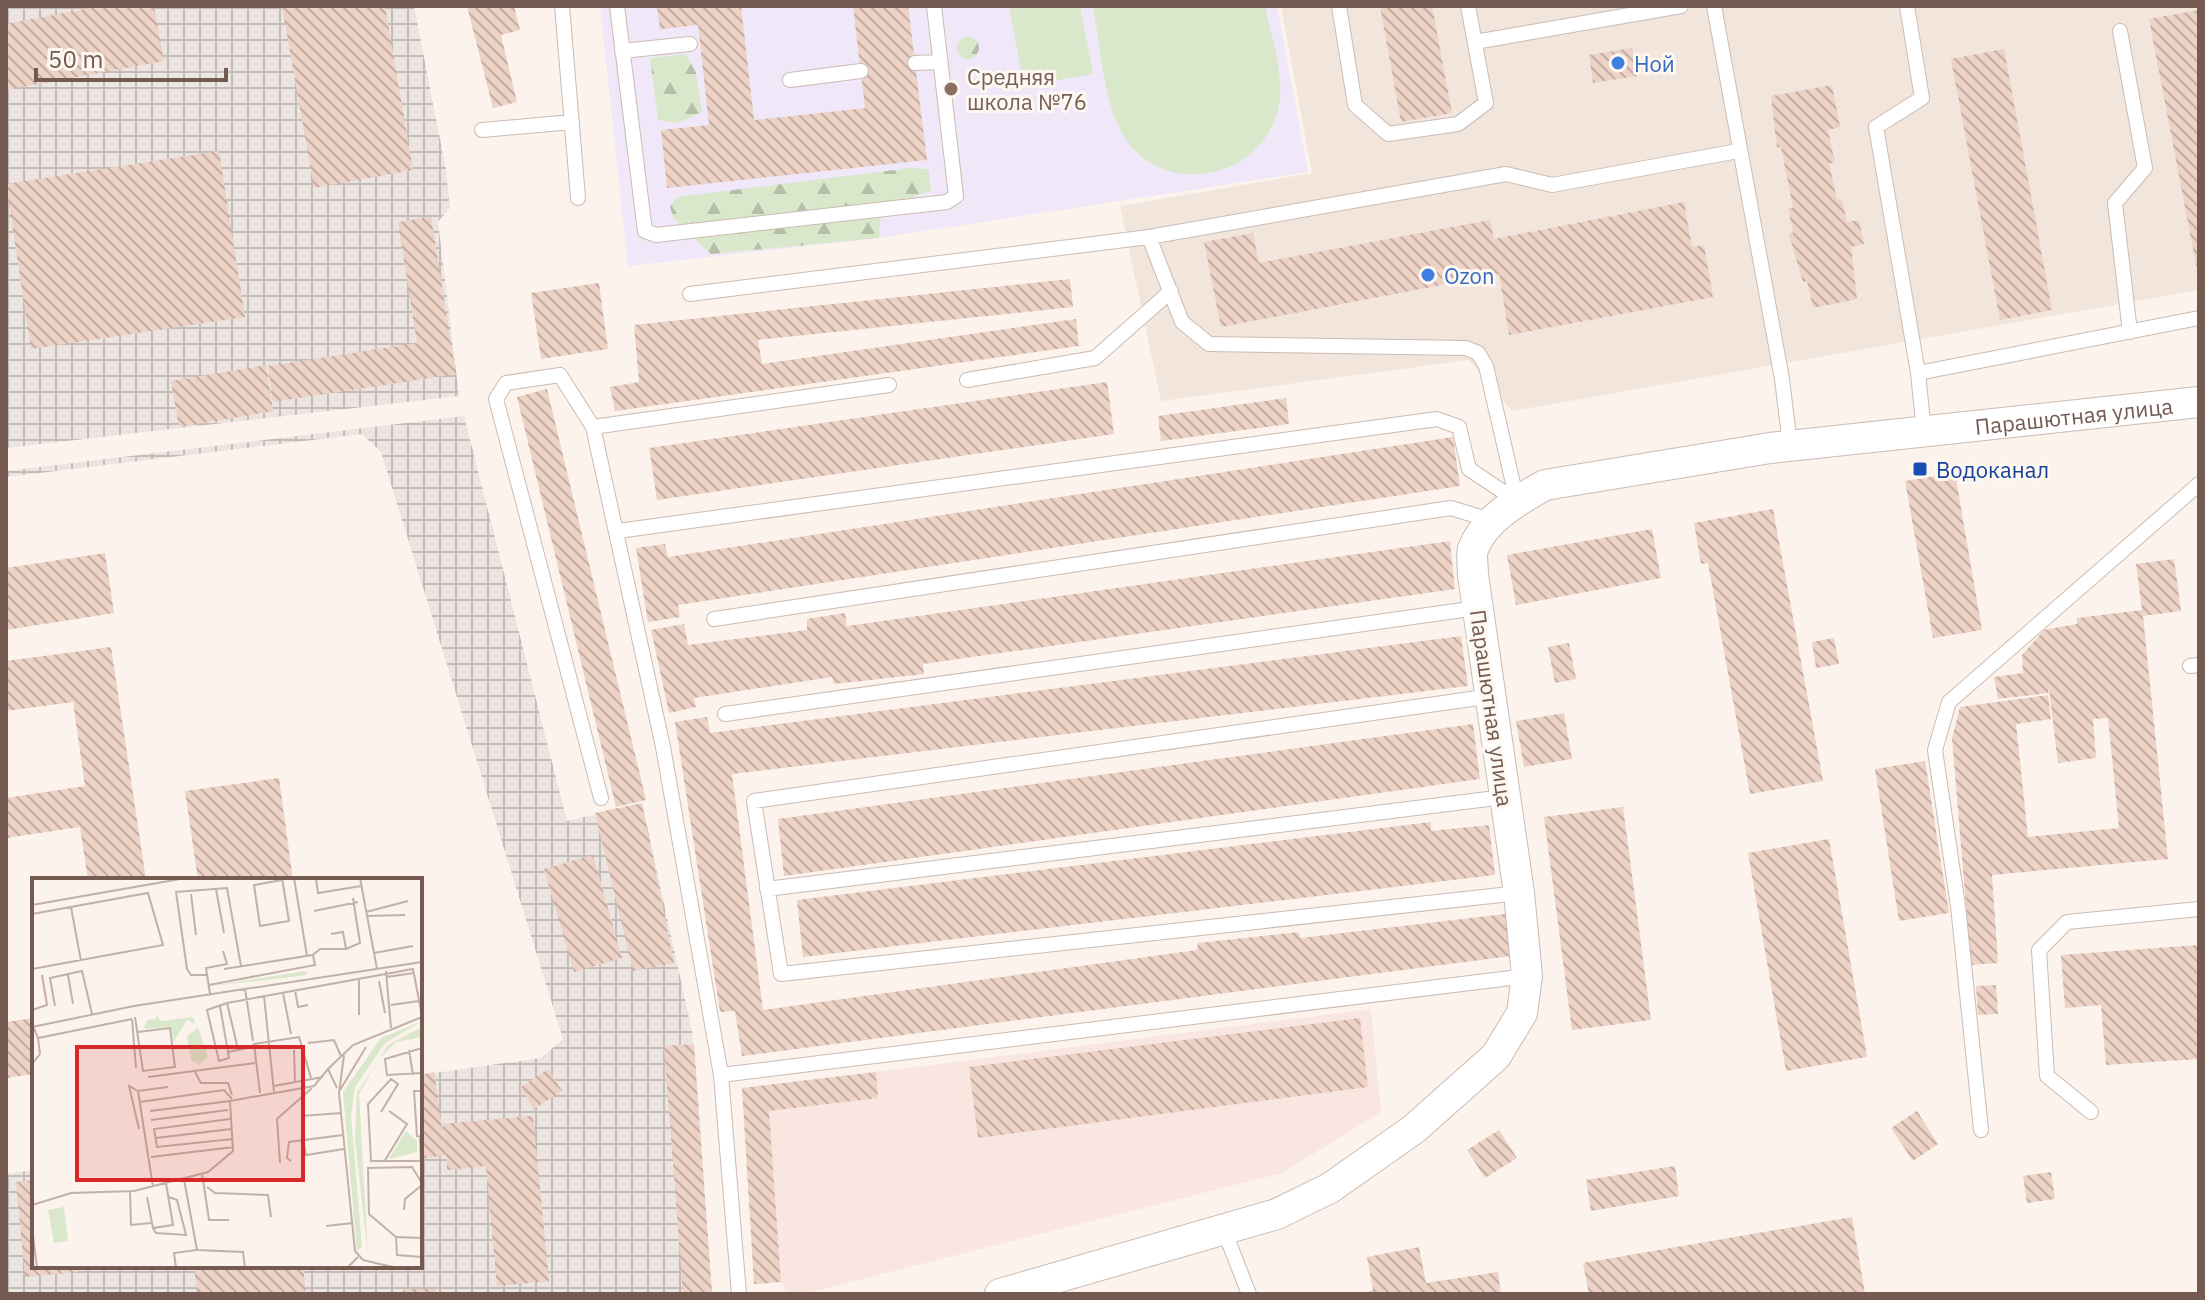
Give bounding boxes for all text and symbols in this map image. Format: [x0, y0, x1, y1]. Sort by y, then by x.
scale bar [36, 32, 226, 82]
text: 50 m [48, 43, 103, 75]
place label: Ной [1634, 49, 1675, 78]
marker: Ной [1609, 54, 1627, 72]
place label: Средняя школа №76 [967, 62, 1087, 116]
marker: Средняя школа №76 [942, 80, 960, 98]
place label: Ozon [1444, 261, 1494, 290]
marker: Ozon [1419, 266, 1437, 284]
street label: Парашютная улица [1973, 390, 2175, 440]
place label: Водоканал [1936, 455, 2049, 484]
marker: Водоканал [1911, 460, 1929, 478]
street label: Парашютная улица [1464, 607, 1520, 809]
inset map [32, 878, 422, 1268]

